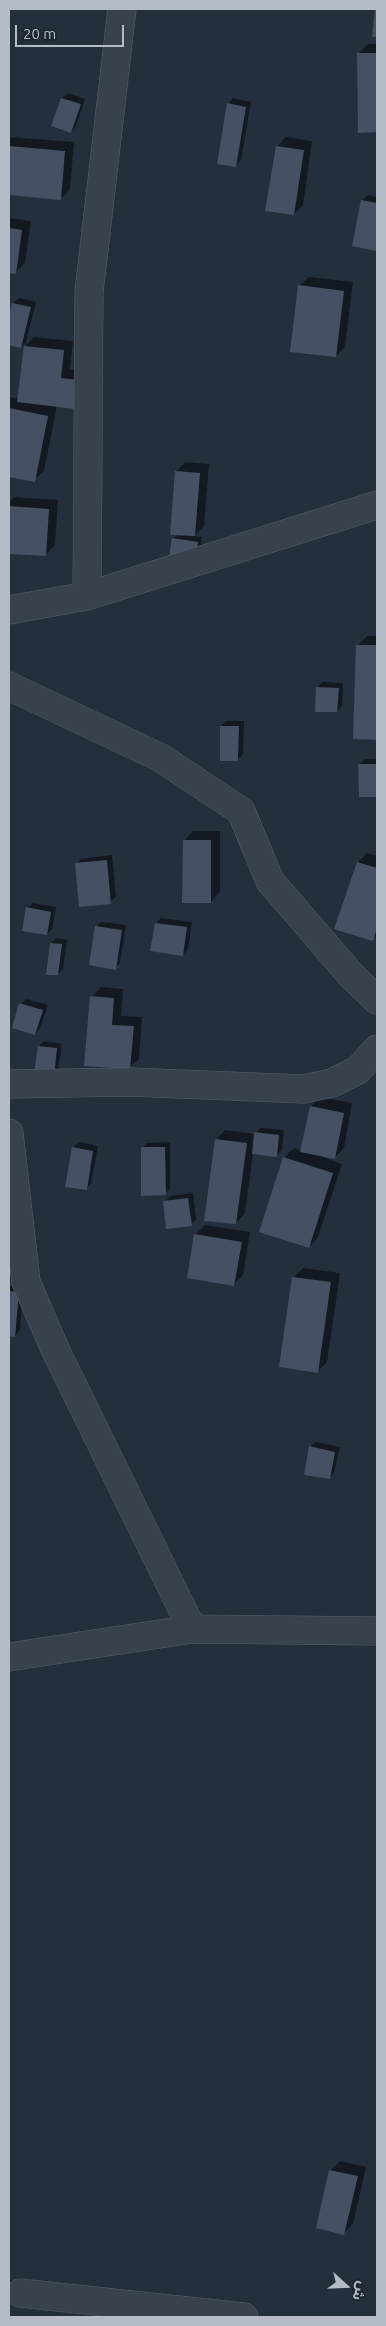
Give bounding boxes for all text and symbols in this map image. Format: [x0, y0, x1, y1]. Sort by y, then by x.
scale bar [18, 15, 126, 47]
text: 20 m [23, 25, 56, 42]
north arrow [321, 2261, 371, 2311]
text: ش [349, 2279, 371, 2303]

